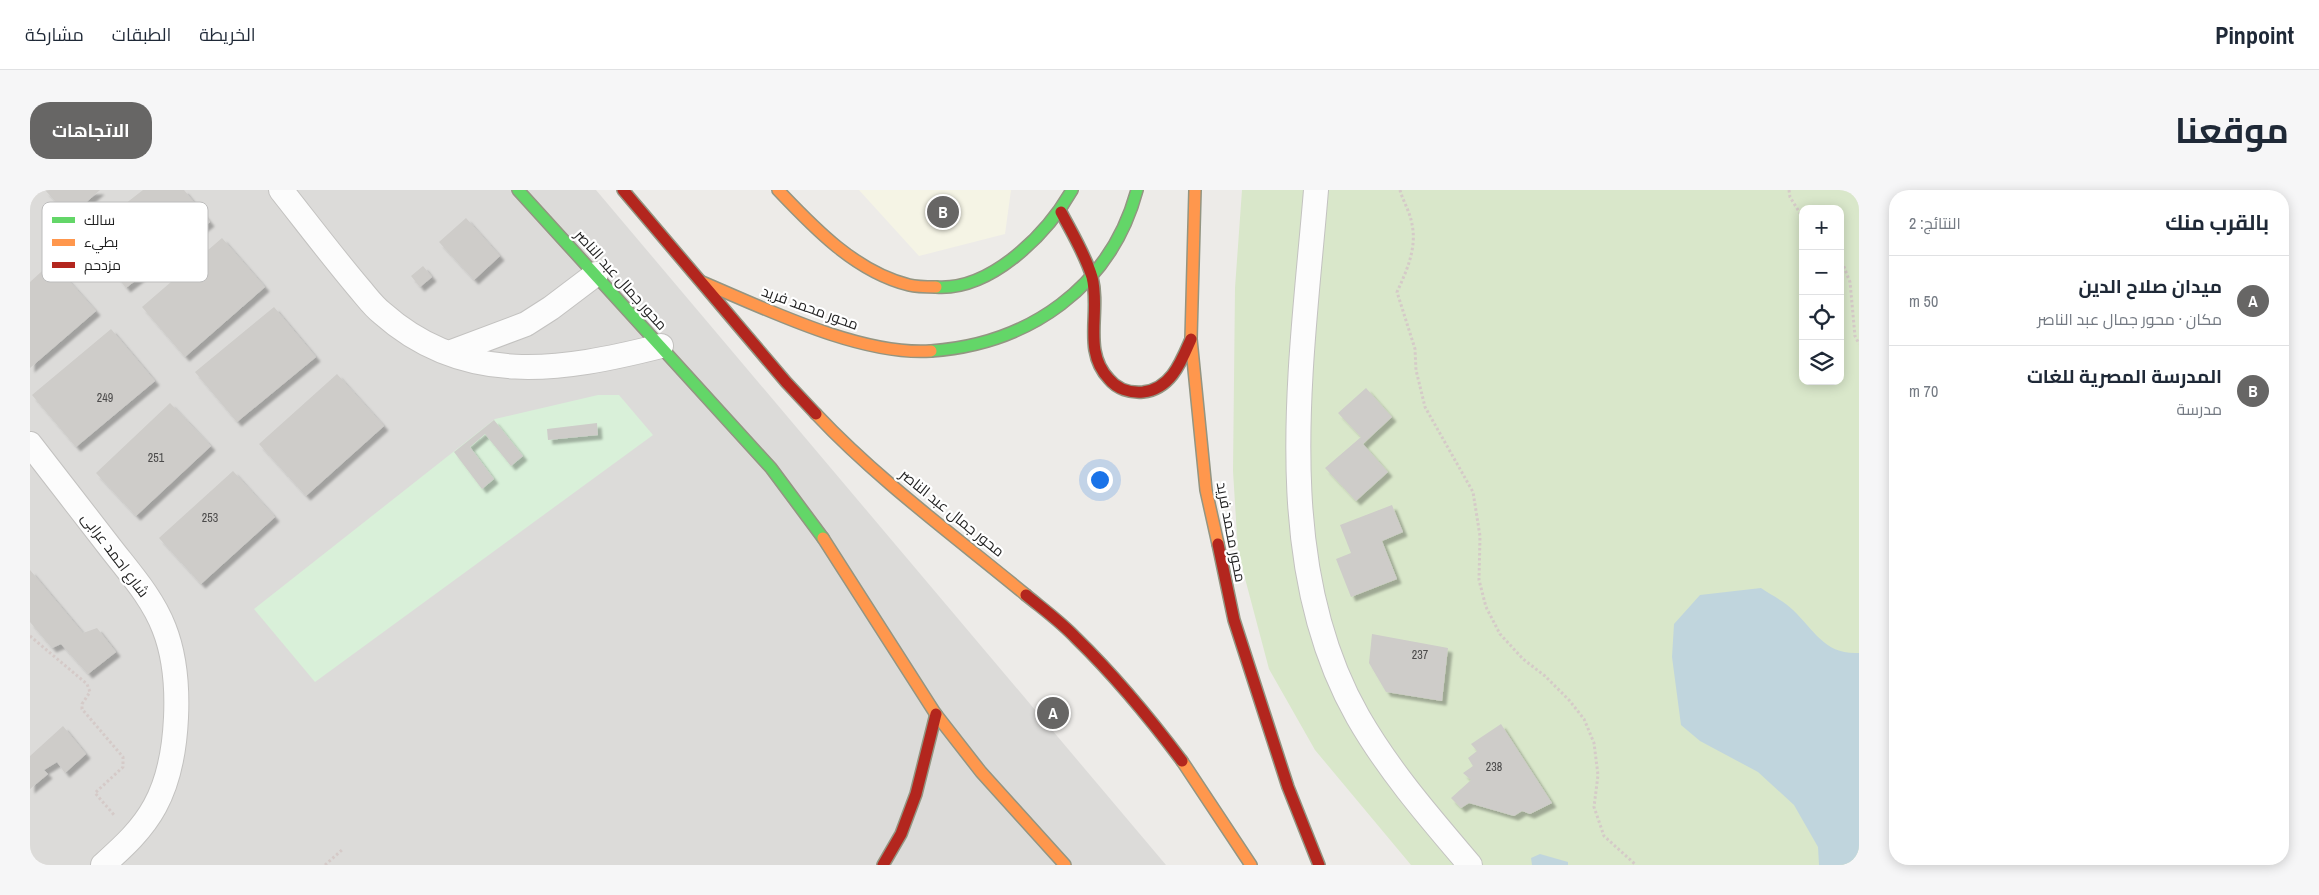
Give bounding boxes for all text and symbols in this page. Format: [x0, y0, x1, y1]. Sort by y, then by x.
text: Pinpoint [2215, 19, 2294, 51]
text: مشاركة [25, 22, 84, 47]
text: الطبقات [112, 22, 171, 47]
text: الخريطة [199, 22, 256, 47]
button: الاتجاهات [30, 102, 152, 159]
text: موقعنا [2175, 107, 2289, 154]
pin: B [927, 193, 959, 231]
legend [42, 202, 208, 282]
map controls [1799, 205, 1844, 385]
button: + [1799, 205, 1844, 250]
text: بالقرب منك [2165, 208, 2269, 237]
text: سالك [84, 211, 115, 229]
text: النتائج: 2 [1909, 212, 1961, 234]
street label: محور جمال عبد الناصر [570, 224, 672, 335]
text: بطيء [84, 233, 118, 254]
button: − [1799, 250, 1844, 295]
text: مزدحم [84, 256, 121, 275]
text: ميدان صلاح الدين [2078, 273, 2222, 299]
street label: محور محمد فريد [759, 280, 862, 335]
text: 50 m [1909, 290, 1938, 312]
text: A [2248, 290, 2258, 312]
button: locate [1799, 295, 1844, 340]
text: مكان · محور جمال عبد الناصر [2037, 308, 2222, 330]
button: layers [1799, 340, 1844, 385]
text: المدرسة المصرية للغات [2027, 363, 2222, 389]
text: 70 m [1909, 380, 1938, 402]
text: B [2248, 380, 2258, 402]
house number: 249 [97, 390, 113, 406]
text: مدرسة [2176, 398, 2222, 420]
house number: 251 [148, 450, 165, 466]
street label: محور جمال عبد الناصر [895, 463, 1009, 561]
your location [1087, 467, 1113, 493]
street label: محور محمد فريد [1211, 480, 1252, 584]
street label: شارع احمد عرابى [76, 508, 154, 602]
house number: 253 [202, 510, 218, 526]
house number: 237 [1412, 647, 1429, 663]
pin: A [1037, 694, 1069, 732]
house number: 238 [1486, 759, 1502, 775]

